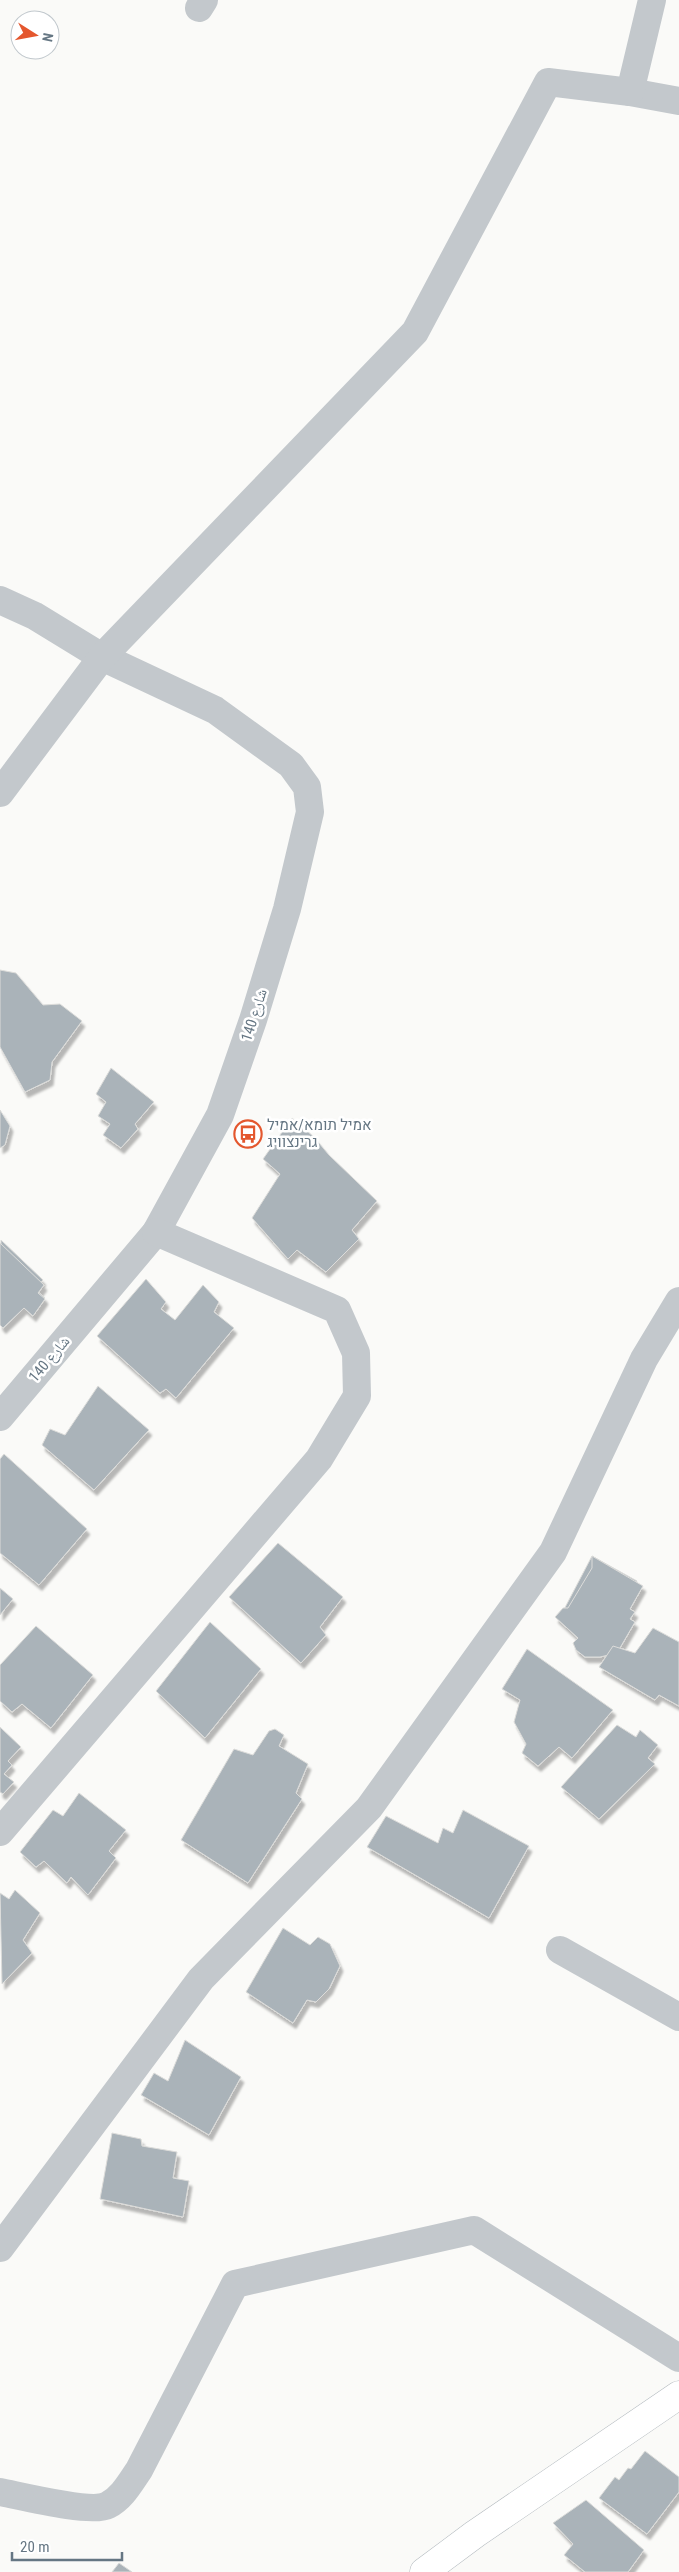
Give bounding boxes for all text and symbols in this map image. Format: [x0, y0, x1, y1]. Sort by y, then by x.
north arrow [10, 10, 60, 60]
text: N [39, 32, 56, 43]
street label: شارع 140 [237, 986, 272, 1044]
place label: אמיל תומא/אמיל גרינצוויג [267, 1116, 372, 1151]
bus stop icon: אמיל תומא/אמיל גרינצוויג [233, 1119, 263, 1149]
street label: شارع 140 [25, 1332, 74, 1386]
scale bar [12, 2530, 122, 2562]
text: 20 m [20, 2538, 50, 2556]

